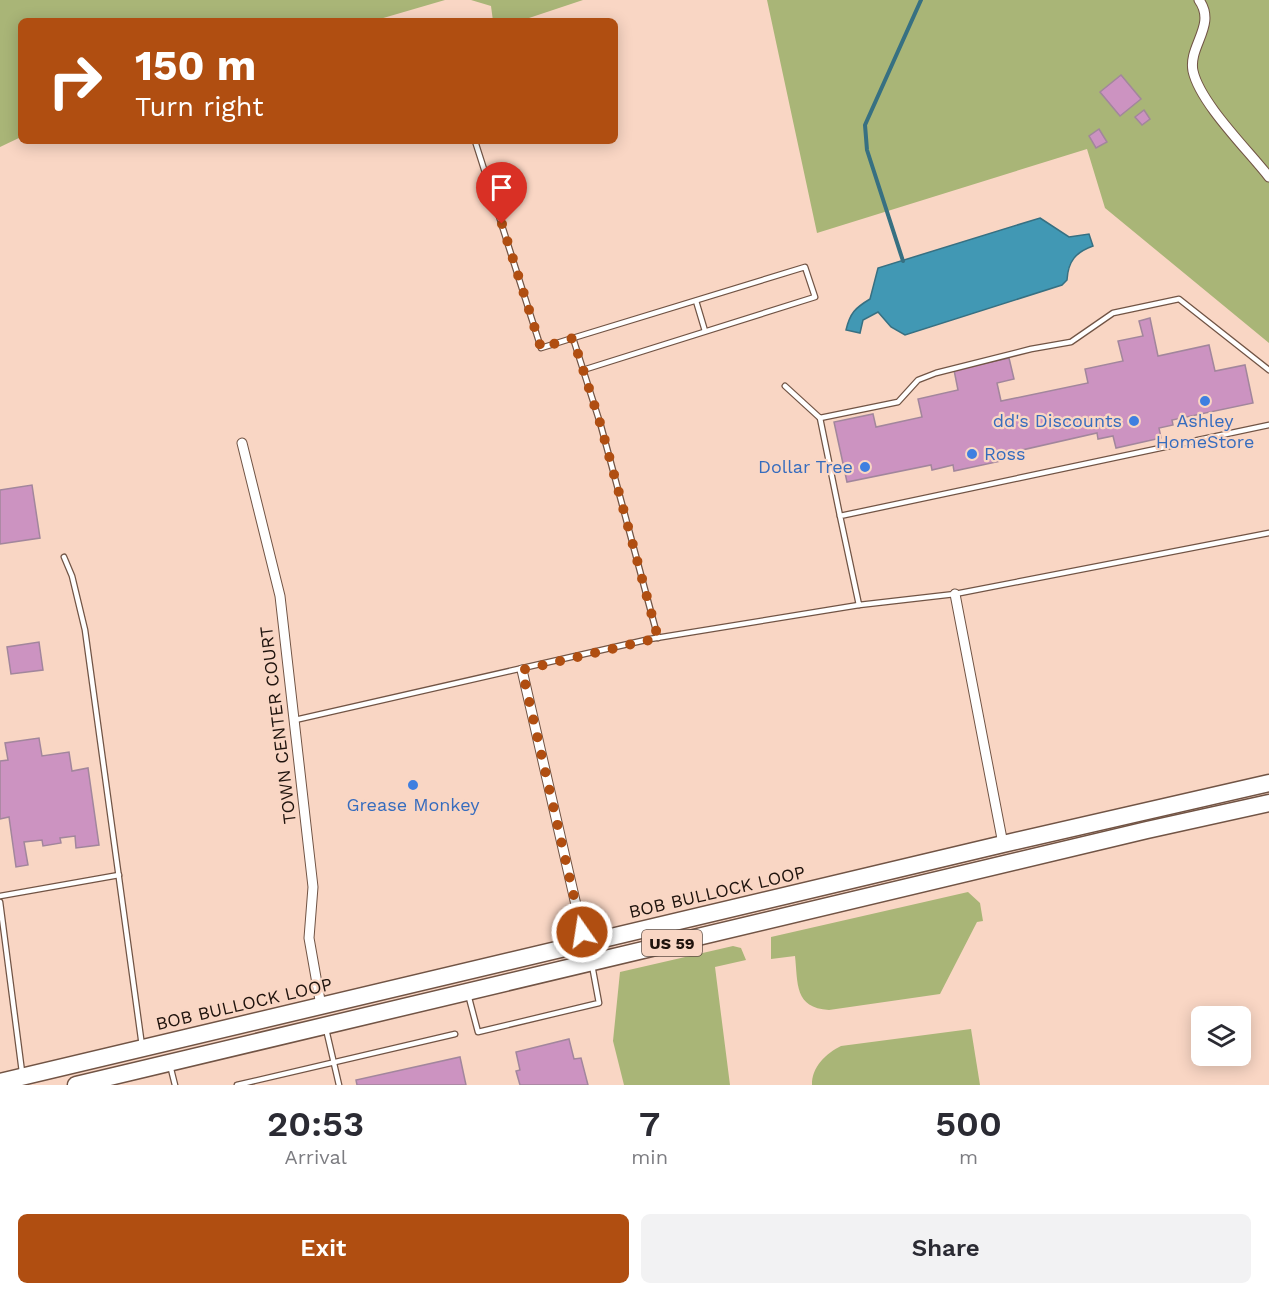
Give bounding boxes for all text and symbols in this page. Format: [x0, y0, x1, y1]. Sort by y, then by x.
text: 150 m [135, 41, 256, 90]
icon: right [36, 42, 114, 120]
text: Turn right [135, 91, 264, 123]
pin [476, 162, 527, 224]
icon: arrive [485, 171, 518, 204]
marker: Ashley HomeStore [1198, 394, 1212, 408]
place label: dd's Discounts [993, 410, 1122, 431]
place label: Ashley HomeStore [1156, 410, 1254, 452]
marker: dd's Discounts [1127, 414, 1141, 428]
place label: Ross [984, 443, 1025, 464]
marker: Ross [965, 447, 979, 461]
place label: Dollar Tree [758, 456, 853, 477]
marker: Dollar Tree [858, 460, 872, 474]
street label: TOWN CENTER COURT [255, 625, 300, 825]
marker: Grease Monkey [406, 778, 420, 792]
place label: Grease Monkey [347, 794, 480, 815]
street label: BOB BULLOCK LOOP [627, 861, 807, 922]
position arrow [550, 900, 614, 964]
road number: US 59 [642, 930, 702, 956]
street label: BOB BULLOCK LOOP [154, 973, 334, 1034]
map controls [1191, 1006, 1251, 1066]
button: layers [1191, 1006, 1251, 1066]
text: 20:53 [267, 1103, 364, 1145]
text: 7 [639, 1103, 660, 1145]
text: 500 [935, 1103, 1002, 1145]
text: Arrival [284, 1145, 347, 1169]
text: min [631, 1145, 668, 1169]
text: m [959, 1145, 978, 1169]
button: Exit [18, 1214, 629, 1283]
button: Share [641, 1214, 1251, 1283]

